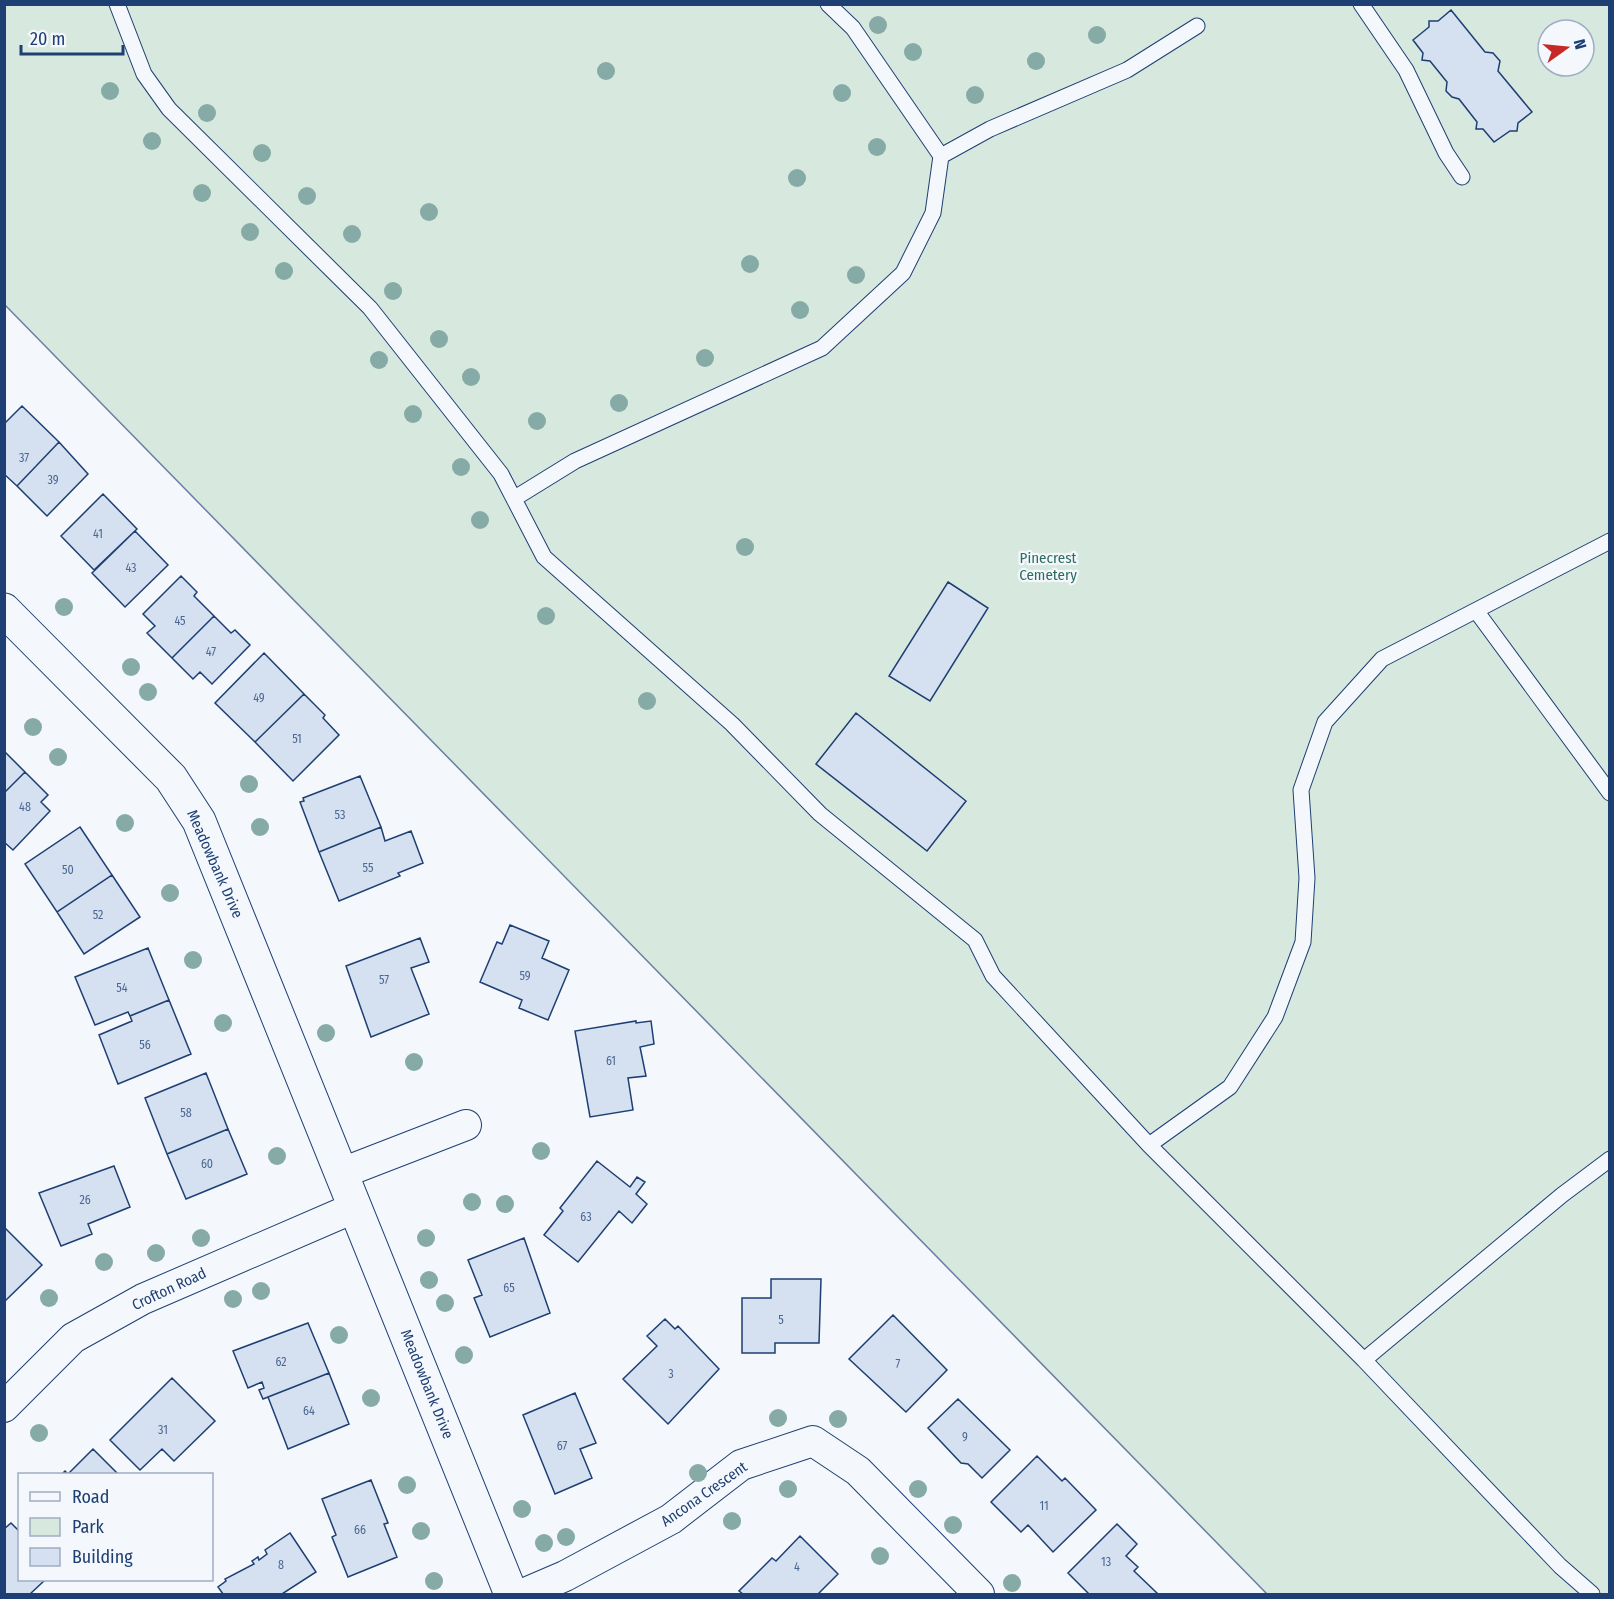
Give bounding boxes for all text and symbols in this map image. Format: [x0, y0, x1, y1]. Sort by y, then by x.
scale bar [21, 18, 123, 56]
north arrow [1536, 18, 1596, 78]
text: 20 m [30, 28, 65, 50]
text: N [1570, 37, 1590, 51]
house number: 37 [19, 451, 29, 465]
house number: 39 [47, 473, 59, 487]
house number: 41 [93, 527, 103, 541]
park label: Pinecrest Cemetery [1019, 549, 1077, 584]
house number: 43 [125, 561, 137, 575]
house number: 45 [174, 614, 186, 628]
house number: 47 [206, 645, 216, 659]
house number: 49 [253, 691, 265, 705]
house number: 51 [292, 732, 302, 746]
house number: 48 [19, 800, 31, 814]
street label: Meadowbank Drive [183, 807, 247, 921]
house number: 53 [335, 808, 345, 822]
house number: 55 [363, 861, 374, 875]
house number: 50 [62, 863, 74, 877]
house number: 52 [93, 908, 103, 922]
house number: 59 [519, 969, 531, 983]
house number: 57 [379, 973, 389, 987]
house number: 54 [116, 981, 128, 995]
house number: 56 [139, 1038, 151, 1052]
house number: 61 [606, 1054, 616, 1068]
house number: 58 [180, 1106, 192, 1120]
house number: 60 [201, 1157, 213, 1171]
house number: 26 [79, 1193, 91, 1207]
house number: 63 [580, 1210, 592, 1224]
street label: Crofton Road [129, 1264, 209, 1314]
house number: 65 [503, 1281, 515, 1295]
house number: 5 [778, 1313, 784, 1327]
street label: Meadowbank Drive [397, 1327, 457, 1441]
house number: 62 [275, 1355, 287, 1369]
house number: 7 [896, 1357, 901, 1371]
house number: 3 [668, 1367, 674, 1381]
house number: 64 [303, 1404, 315, 1418]
house number: 31 [158, 1423, 168, 1437]
house number: 9 [962, 1430, 968, 1444]
house number: 67 [557, 1439, 567, 1453]
street label: Ancona Crescent [657, 1458, 751, 1530]
legend [18, 1473, 213, 1581]
text: Road [72, 1486, 109, 1508]
house number: 11 [1039, 1499, 1049, 1513]
text: Park [72, 1516, 105, 1538]
house number: 66 [354, 1523, 366, 1537]
text: Building [72, 1546, 133, 1568]
house number: 13 [1101, 1555, 1111, 1569]
house number: 8 [278, 1558, 284, 1572]
house number: 4 [794, 1560, 800, 1574]

